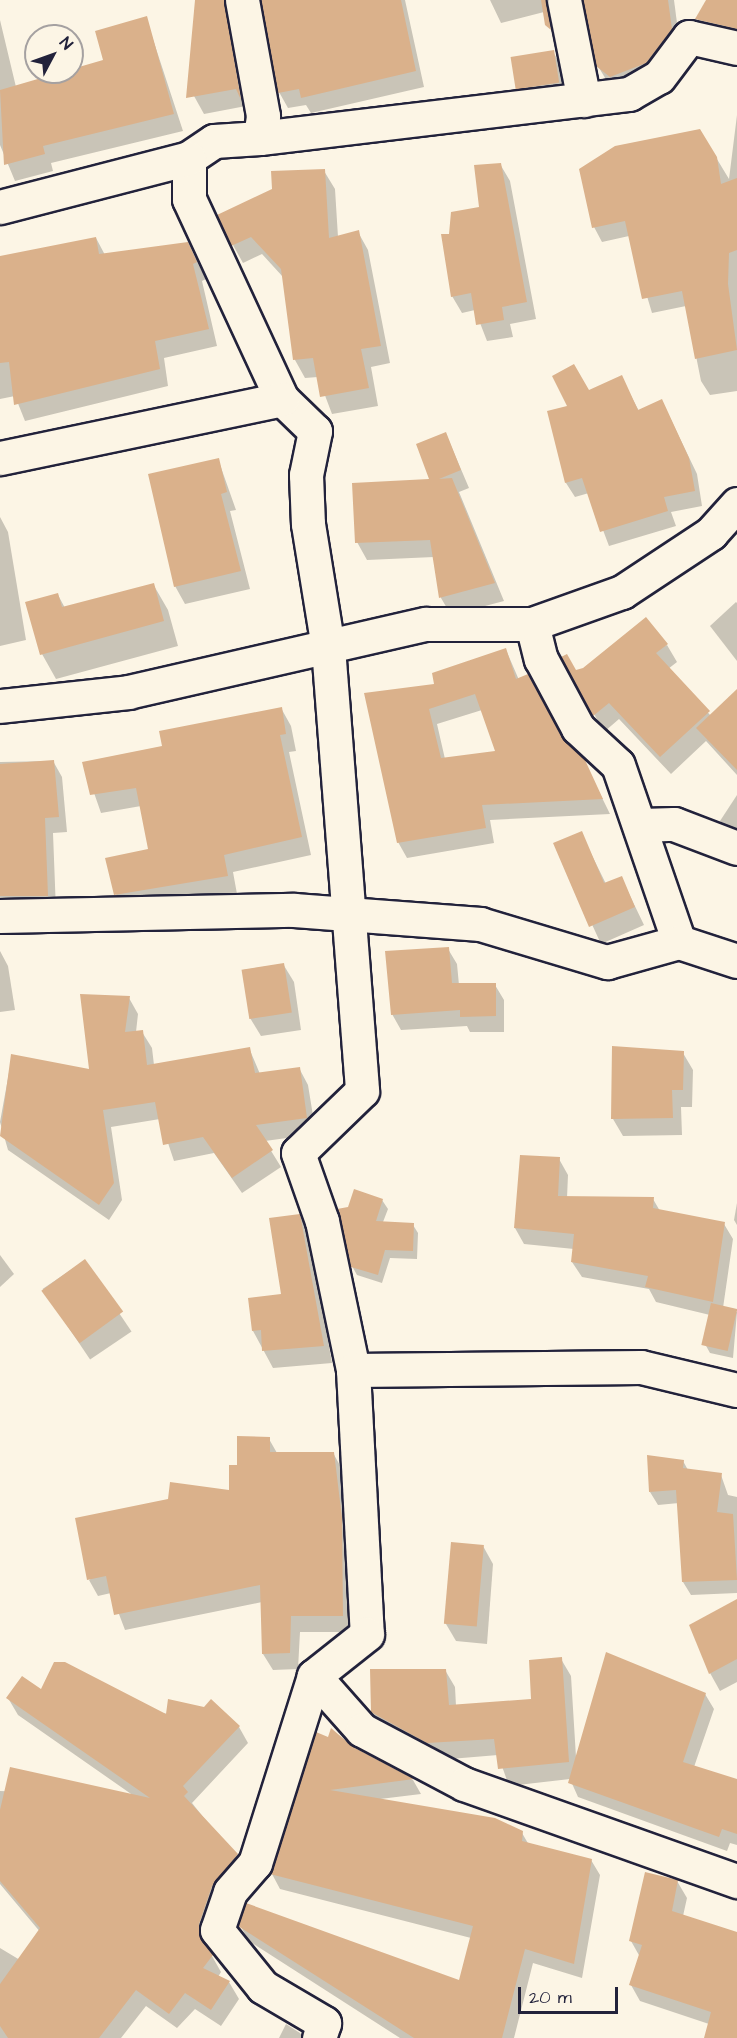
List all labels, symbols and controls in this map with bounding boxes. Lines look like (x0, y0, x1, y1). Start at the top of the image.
north arrow (24, 24, 84, 84)
text: N (54, 33, 78, 55)
scale bar (521, 1975, 622, 2013)
text: 20 m (529, 1985, 572, 2010)

